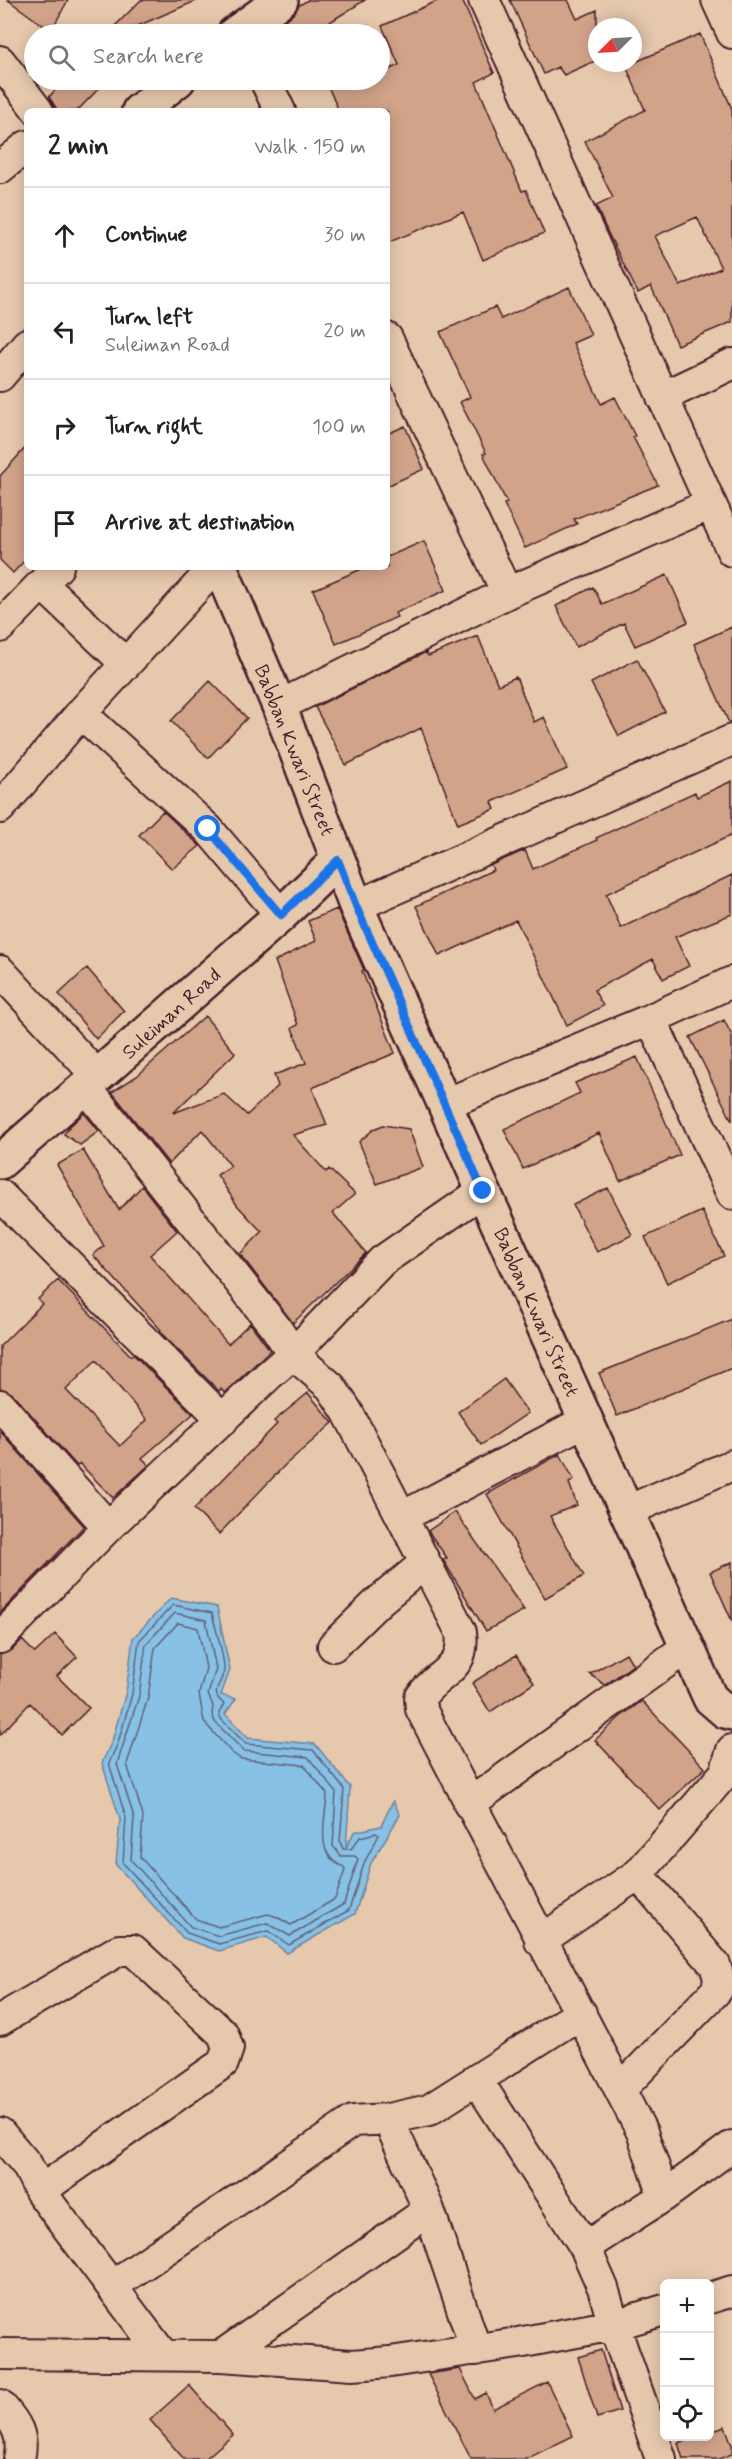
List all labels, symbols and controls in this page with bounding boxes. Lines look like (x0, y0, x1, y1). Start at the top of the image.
north arrow (588, 18, 642, 72)
search box (24, 24, 390, 90)
icon: search (45, 41, 78, 74)
text: Search here (93, 43, 204, 71)
text: 2 min (48, 130, 109, 164)
text: Walk · 150 m (254, 134, 366, 161)
icon: ahead (48, 219, 81, 252)
text: Continue (105, 221, 187, 249)
text: 30 m (324, 222, 366, 249)
text: Turn left (105, 304, 193, 332)
icon: left (48, 315, 81, 348)
text: 20 m (323, 318, 366, 345)
text: Suleiman Road (105, 332, 230, 359)
icon: right (48, 411, 81, 444)
text: Turn right (105, 413, 203, 441)
text: 100 m (312, 414, 366, 441)
icon: arrive (48, 507, 81, 540)
text: Arrive at destination (105, 509, 295, 537)
street label: Babban Kwari Street (247, 661, 340, 840)
route start (194, 815, 220, 841)
street label: Suleiman Road (117, 962, 227, 1066)
route end (469, 1177, 495, 1203)
street label: Babban Kwari Street (486, 1224, 585, 1401)
map controls (660, 2279, 714, 2441)
button: + (660, 2279, 714, 2333)
button: − (660, 2333, 714, 2387)
button: locate (660, 2387, 714, 2441)

